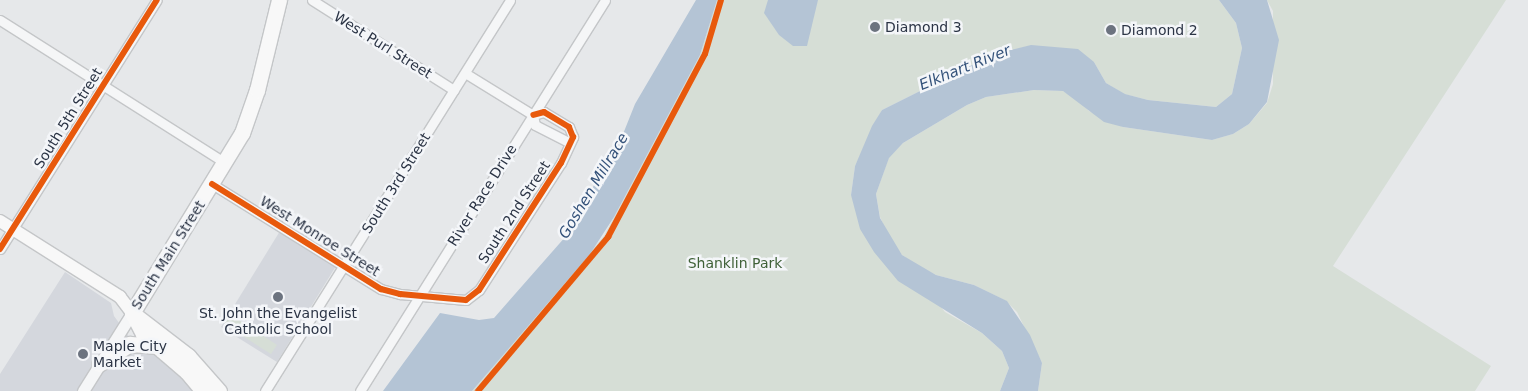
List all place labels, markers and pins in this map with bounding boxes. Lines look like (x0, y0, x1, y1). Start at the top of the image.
place label: Diamond 3 (885, 19, 962, 35)
marker: Diamond 3 (869, 21, 881, 33)
place label: Diamond 2 (1121, 22, 1198, 38)
marker: Diamond 2 (1105, 24, 1117, 36)
marker: St. John the Evangelist Catholic School (272, 291, 284, 303)
place label: St. John the Evangelist Catholic School (199, 305, 357, 338)
place label: Maple City Market (93, 338, 167, 371)
marker: Maple City Market (77, 348, 89, 360)

